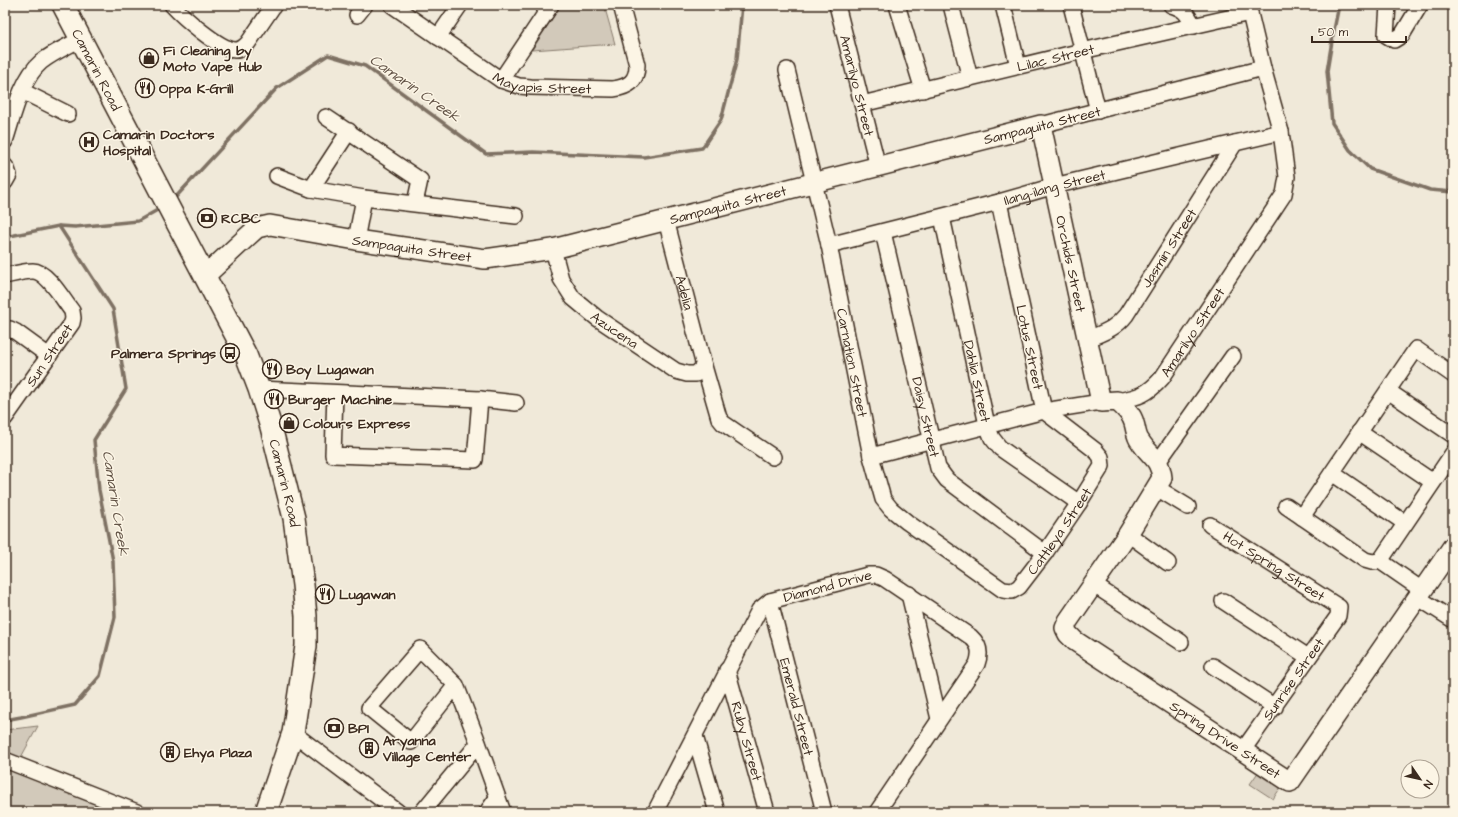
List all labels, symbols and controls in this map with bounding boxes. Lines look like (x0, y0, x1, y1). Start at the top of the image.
scale bar (1312, 18, 1406, 44)
text: 50 m (1318, 24, 1349, 41)
street label: Camarin Road (66, 26, 126, 115)
street label: Amarilyo Street (834, 33, 879, 139)
street label: Lilac Street (1015, 39, 1097, 77)
place label: Fi Cleaning by Moto Vape Hub (163, 41, 262, 77)
shop icon: Fi Cleaning by Moto Vape Hub (138, 47, 160, 69)
water label: Camarin Creek (365, 49, 465, 128)
street label: Mayapis Street (488, 68, 592, 99)
restaurant icon: Oppa K-Grill (134, 77, 156, 99)
place label: Oppa K-Grill (159, 79, 234, 99)
street label: Sampaguita Street (982, 102, 1103, 150)
place label: Camarin Doctors Hospital (103, 125, 215, 161)
hospital icon: Camarin Doctors Hospital (78, 131, 100, 153)
street label: Ilang-ilang Street (1002, 165, 1108, 211)
street label: Sampaguita Street (668, 181, 789, 230)
street label: Jasmin Street (1137, 205, 1202, 292)
bank icon: RCBC (196, 207, 218, 229)
place label: RCBC (221, 209, 261, 229)
street label: Orchids Street (1050, 214, 1090, 314)
street label: Sampaguita Street (351, 231, 473, 268)
street label: Adelia (670, 273, 698, 312)
street label: Amarilyo Street (1156, 284, 1230, 381)
street label: Lotus Street (1010, 303, 1048, 392)
street label: Carnation Street (831, 307, 872, 419)
street label: Azucena (586, 308, 642, 354)
street label: Sun Street (21, 320, 78, 391)
street label: Dahlia Street (958, 339, 995, 425)
bus stop icon: Palmera Springs (219, 342, 241, 364)
place label: Palmera Springs (111, 344, 216, 365)
restaurant icon: Boy Lugawan (261, 358, 283, 380)
place label: Boy Lugawan (286, 360, 374, 381)
street label: Daisy Street (906, 375, 944, 460)
restaurant icon: Burger Machine (263, 388, 285, 410)
place label: Burger Machine (288, 390, 393, 411)
shop icon: Colours Express (278, 412, 300, 434)
place label: Colours Express (303, 414, 410, 434)
street label: Camarin Road (264, 437, 304, 528)
water label: Camarin Creek (97, 449, 134, 558)
street label: Cattleya Street (1023, 484, 1097, 579)
street label: Hot Spring Street (1219, 527, 1329, 607)
street label: Diamond Drive (781, 565, 875, 608)
restaurant icon: Lugawan (314, 583, 336, 605)
place label: Lugawan (339, 585, 396, 606)
street label: Sunrise Street (1258, 634, 1330, 725)
street label: Emerald Street (774, 656, 818, 758)
street label: Spring Drive Street (1165, 697, 1285, 784)
street label: Ruby Street (725, 700, 767, 784)
bank icon: BPI (323, 717, 345, 739)
place label: BPI (348, 719, 369, 739)
place label: Aryanna Village Center (382, 731, 472, 768)
building icon: Aryanna Village Center (358, 737, 380, 759)
building icon: Ehya Plaza (159, 741, 181, 763)
place label: Ehya Plaza (184, 743, 253, 763)
north arrow (1400, 759, 1440, 799)
text: N (1420, 777, 1436, 791)

